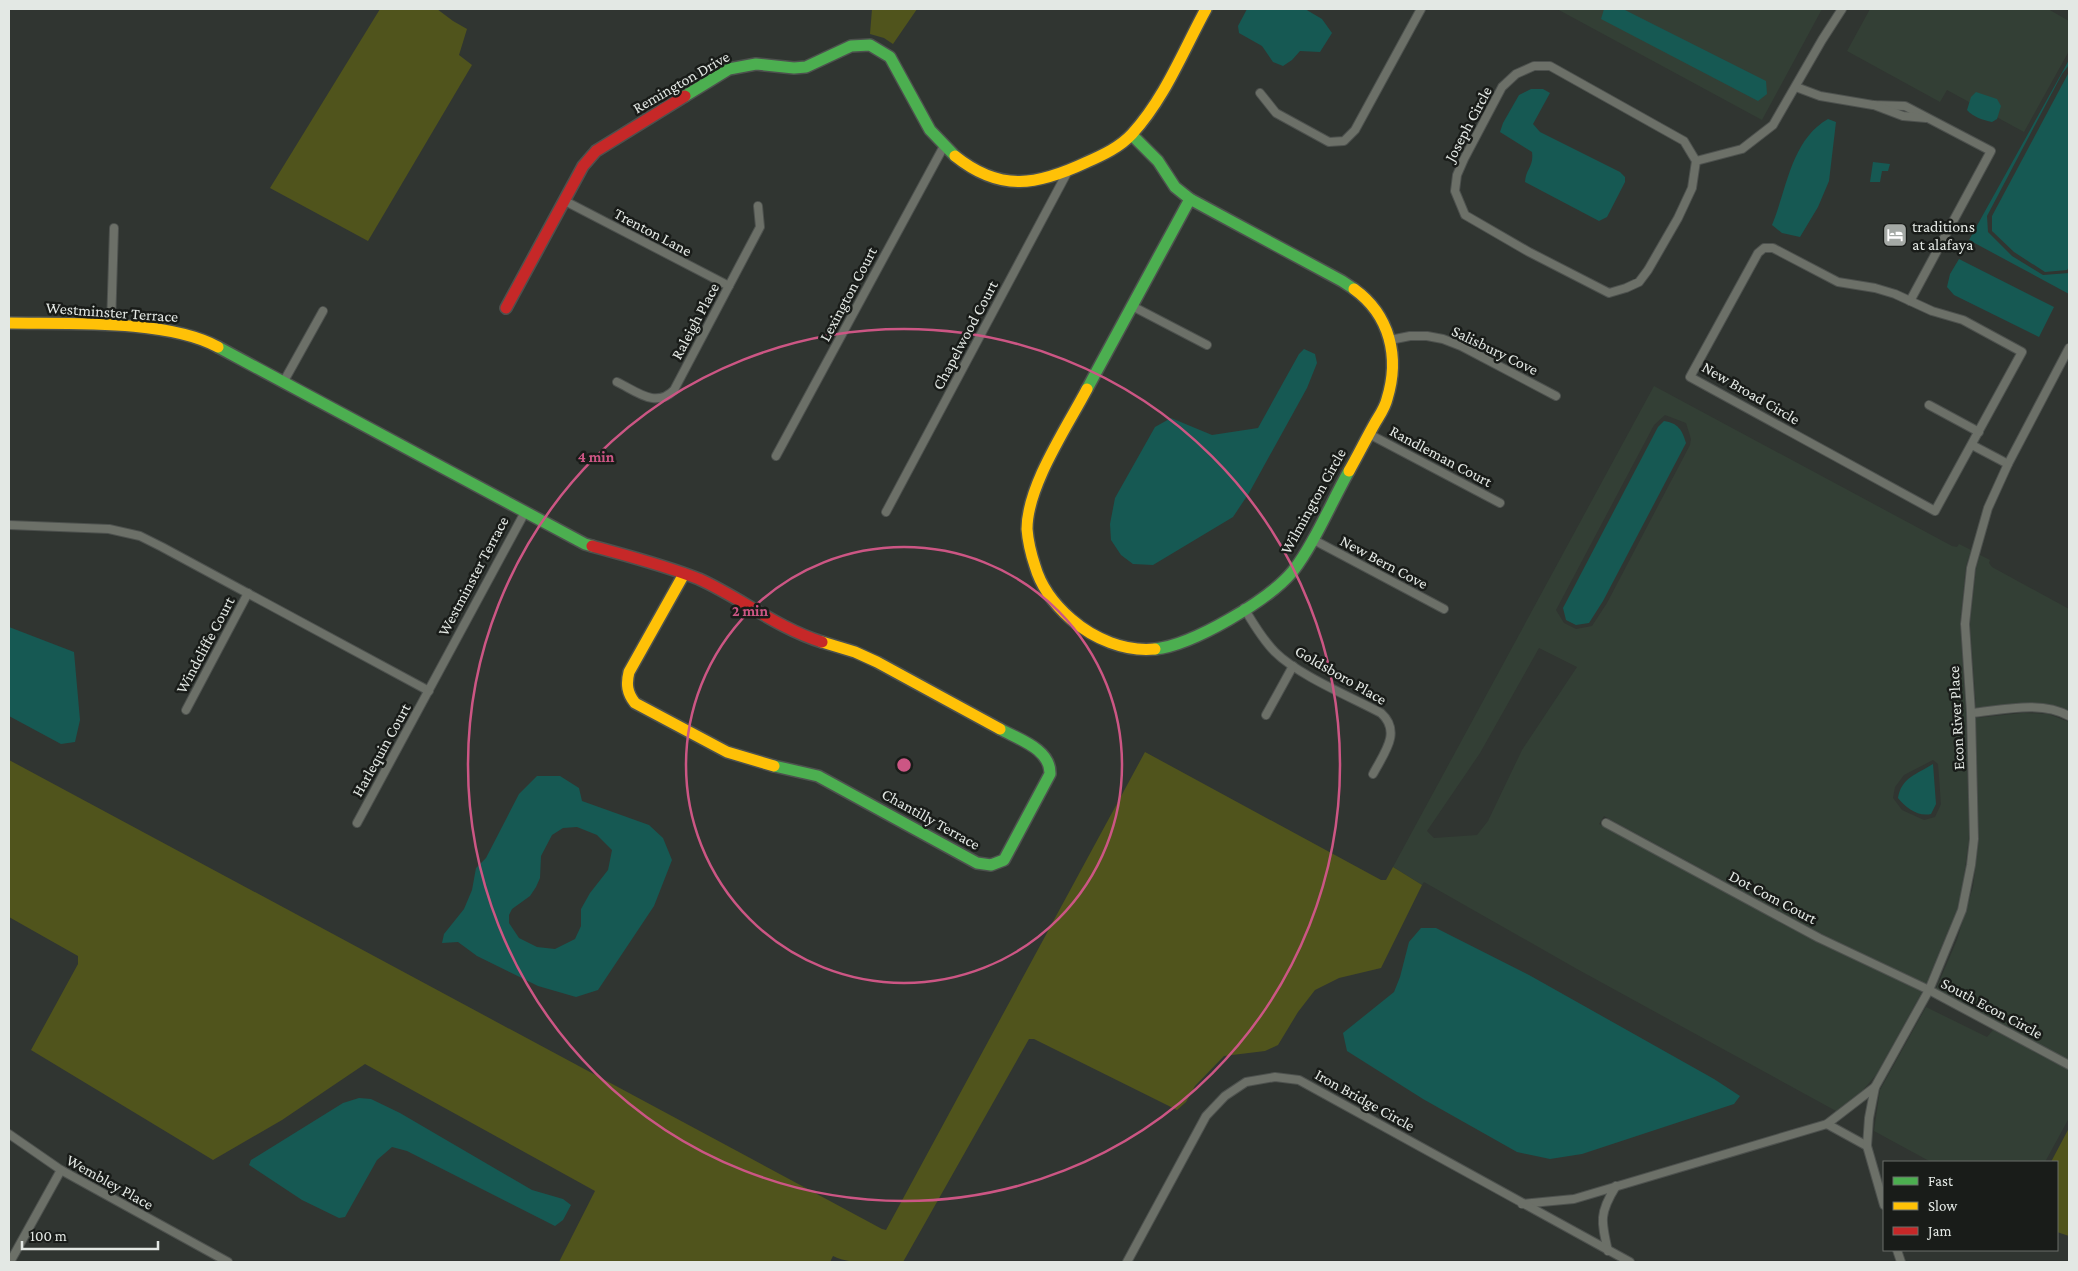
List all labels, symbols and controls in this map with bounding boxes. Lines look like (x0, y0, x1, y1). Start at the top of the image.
street label: Remington Drive (630, 47, 733, 117)
street label: Joseph Circle (1440, 83, 1496, 167)
street label: Trenton Lane (611, 204, 695, 260)
place label: traditions at alafaya (1912, 218, 1975, 254)
hotel icon: traditions at alafaya (1882, 222, 1908, 248)
street label: Lexington Court (816, 243, 881, 345)
street label: Chapelwood Court (929, 277, 1002, 393)
street label: Raleigh Place (668, 280, 723, 363)
street label: Westminster Terrace (45, 299, 179, 325)
street label: Salisbury Cove (1449, 322, 1541, 379)
street label: New Broad Circle (1699, 358, 1803, 428)
street label: Randleman Court (1387, 422, 1496, 490)
street label: Wilmington Circle (1277, 445, 1350, 557)
text: 4 min (578, 449, 615, 465)
street label: Westminster Terrace (434, 513, 512, 639)
street label: New Bern Cove (1337, 532, 1431, 592)
street label: Windcliffe Court (172, 593, 238, 696)
text: 2 min (732, 603, 768, 619)
street label: Goldsboro Place (1292, 642, 1390, 708)
street label: Econ River Place (1945, 666, 1967, 770)
street label: Harlequin Court (348, 700, 415, 800)
centre of rings (895, 756, 913, 774)
street label: Chantilly Terrace (879, 785, 983, 854)
street label: Dot Com Court (1726, 867, 1820, 928)
street label: South Econ Circle (1938, 974, 2046, 1042)
street label: Iron Bridge Circle (1312, 1066, 1418, 1135)
street label: Wembley Place (63, 1151, 157, 1214)
legend (1883, 1161, 2058, 1251)
text: Fast (1928, 1173, 1954, 1189)
text: Slow (1928, 1198, 1958, 1214)
scale bar (22, 1218, 159, 1250)
text: Jam (1926, 1223, 1951, 1240)
text: 100 m (30, 1228, 67, 1244)

